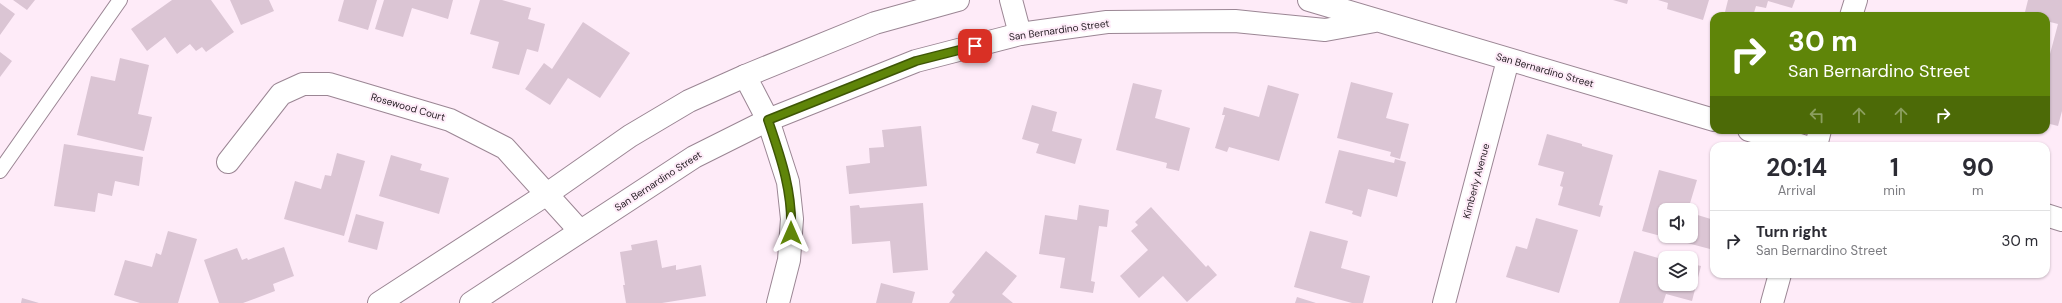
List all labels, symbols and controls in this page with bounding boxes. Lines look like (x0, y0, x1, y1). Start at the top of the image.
street label: San Bernardino Street (1008, 17, 1110, 43)
text: 30 m (1788, 23, 1858, 60)
icon: right (1722, 28, 1774, 80)
pin (958, 29, 992, 63)
icon: arrive (964, 35, 986, 57)
street label: San Bernardino Street (1495, 50, 1595, 90)
text: San Bernardino Street (1788, 59, 1970, 83)
street label: Rosewood Court (369, 90, 447, 124)
icon: left (1806, 104, 1828, 126)
icon: ahead (1848, 104, 1870, 126)
icon: ahead (1890, 104, 1912, 126)
icon: right (1932, 104, 1954, 126)
street label: Kimberly Avenue (1460, 142, 1492, 220)
street label: San Bernardino Street (612, 148, 704, 214)
text: 20:14 (1766, 152, 1827, 183)
text: 1 (1890, 152, 1899, 183)
text: 90 (1962, 152, 1994, 183)
text: Arrival (1778, 182, 1816, 199)
text: min (1883, 182, 1906, 199)
text: m (1972, 182, 1984, 199)
map controls (1658, 203, 1698, 291)
button: sound (1658, 203, 1698, 243)
position arrow (770, 212, 812, 254)
text: Turn right (1756, 222, 1827, 242)
icon: right (1722, 230, 1744, 252)
text: 30 m (2002, 231, 2038, 251)
text: San Bernardino Street (1756, 242, 1887, 259)
button: layers (1658, 251, 1698, 291)

